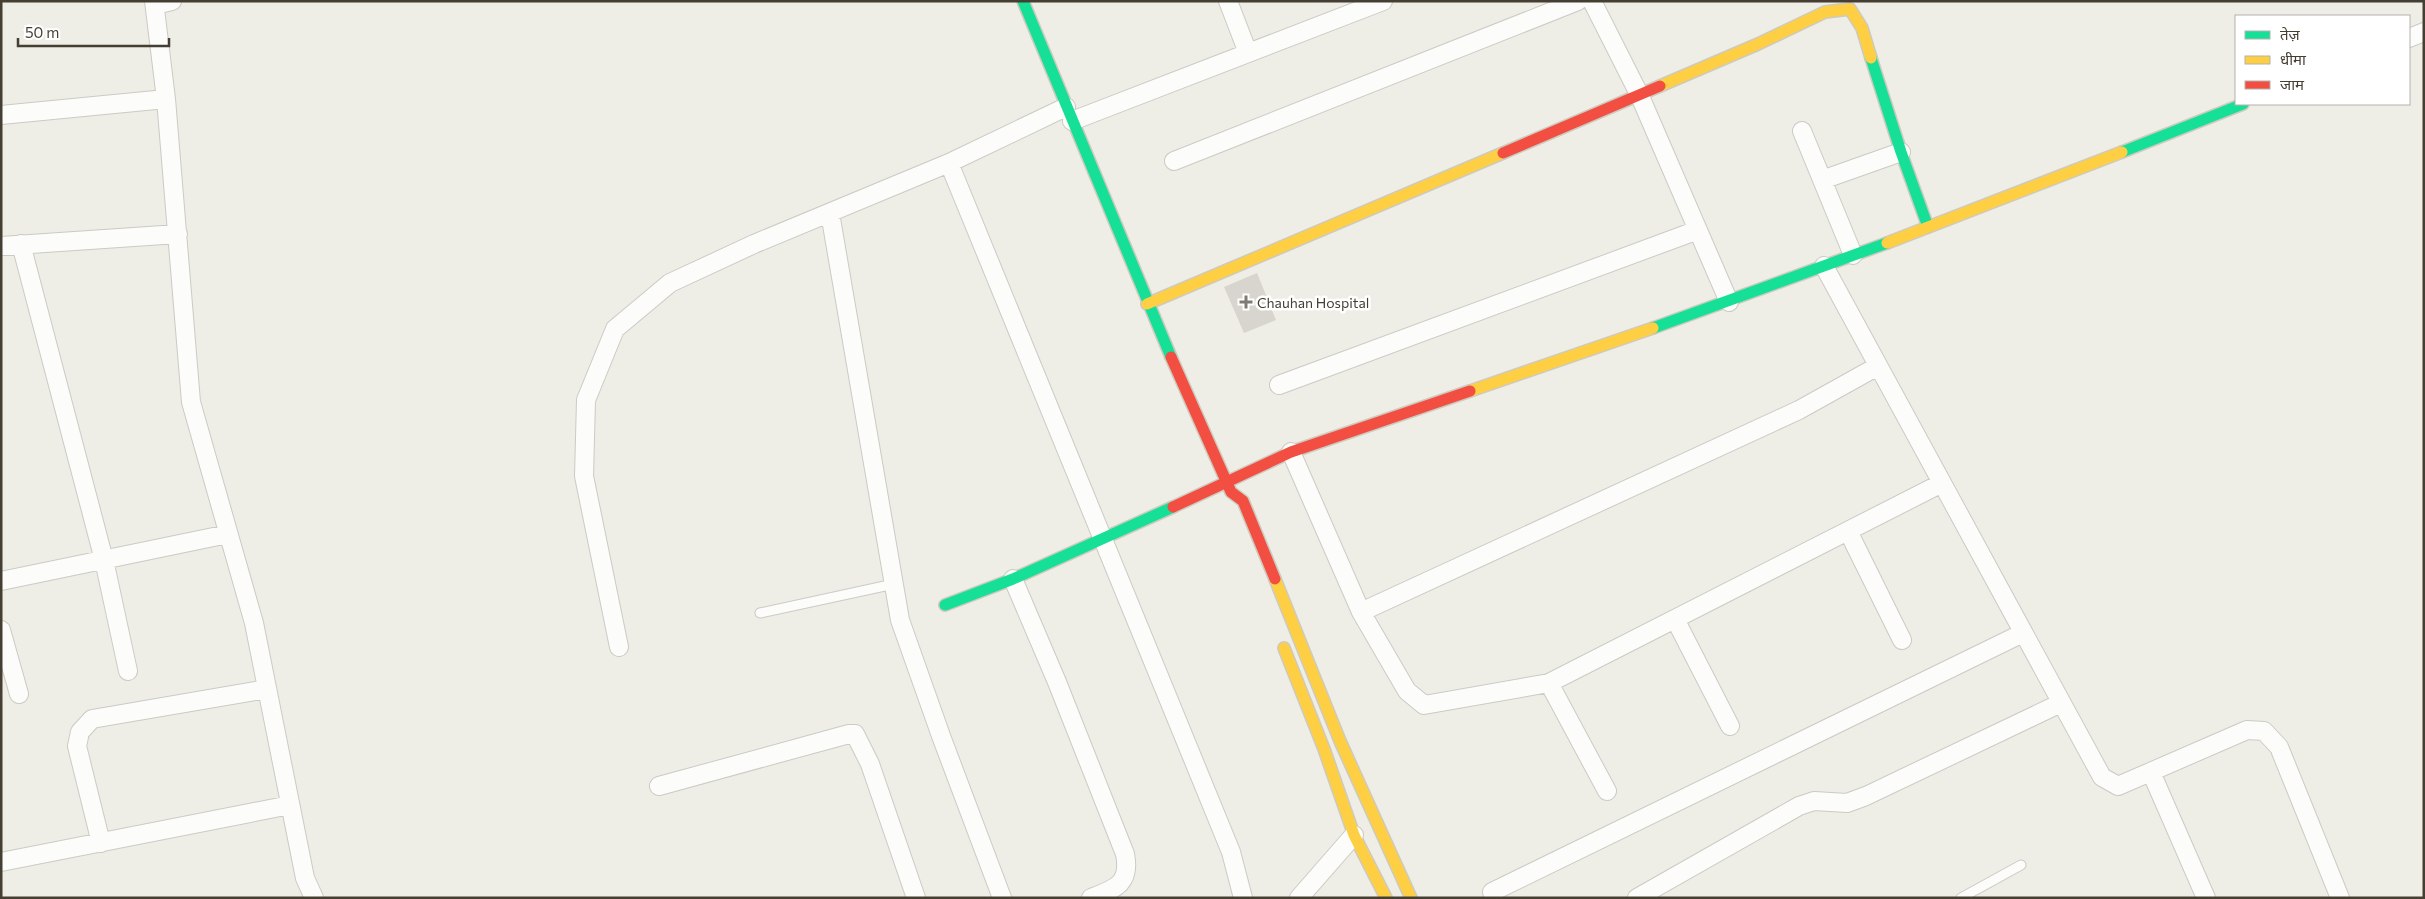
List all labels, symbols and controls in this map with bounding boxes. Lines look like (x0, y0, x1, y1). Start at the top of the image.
scale bar (18, 15, 169, 47)
legend (2235, 15, 2410, 105)
text: 50 m (25, 23, 59, 41)
text: तेज़ (2280, 25, 2301, 43)
text: धीमा (2280, 50, 2307, 68)
text: जाम (2280, 75, 2305, 93)
place label: Chauhan Hospital (1257, 294, 1369, 311)
marker: Chauhan Hospital (1239, 295, 1253, 309)

